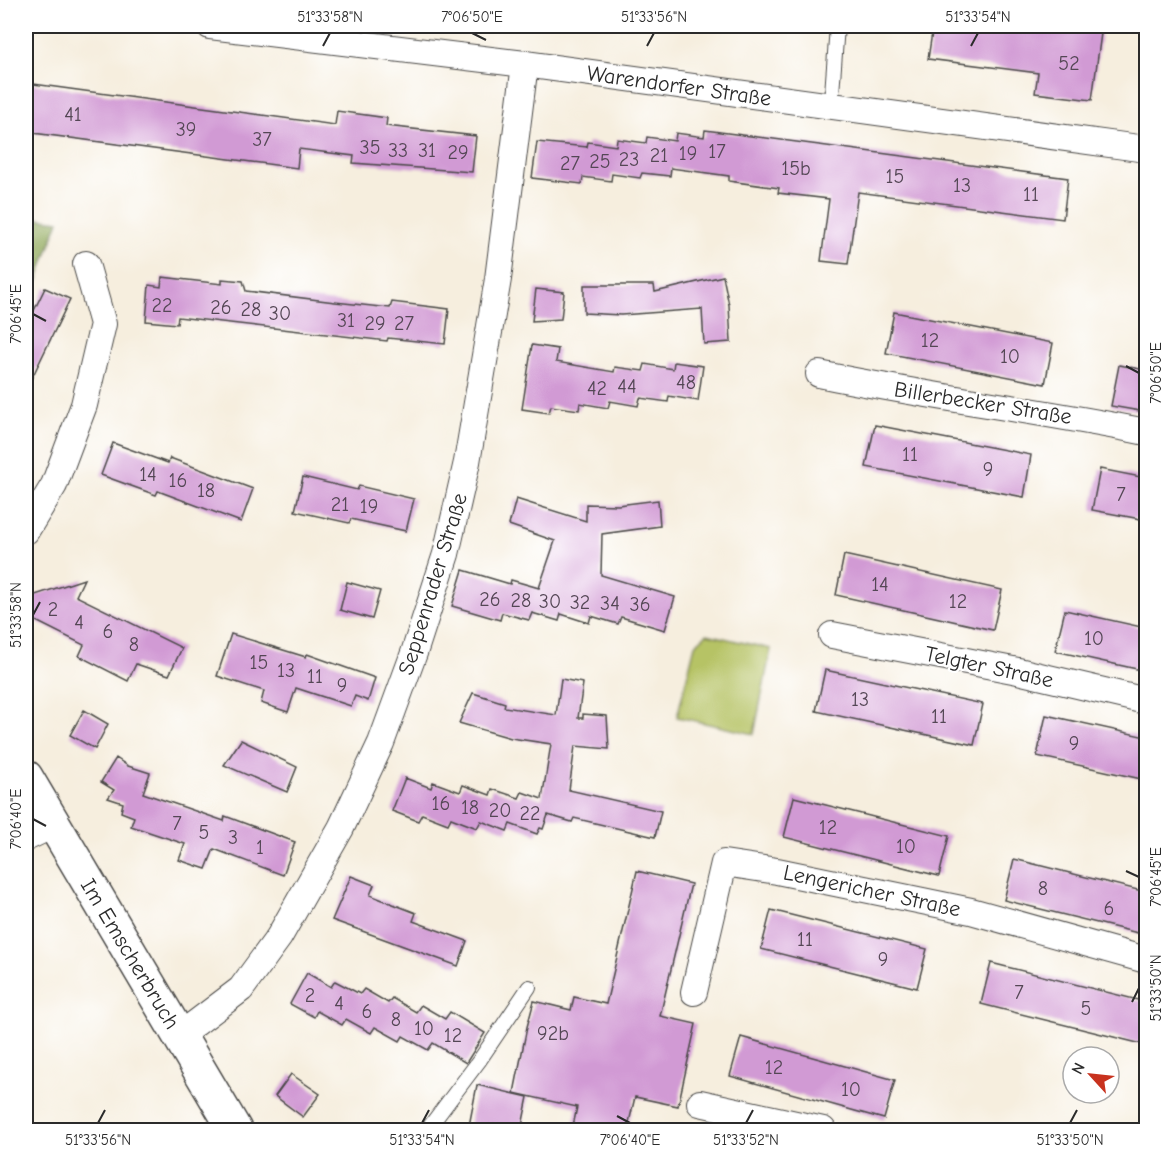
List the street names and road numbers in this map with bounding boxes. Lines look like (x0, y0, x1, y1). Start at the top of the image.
street label: Warendorfer Straße (585, 60, 773, 112)
street label: Billerbecker Straße (892, 376, 1074, 430)
street label: Seppenrader Straße (393, 490, 473, 678)
street label: Telgter Straße (922, 641, 1056, 693)
street label: Lengericher Straße (781, 860, 963, 922)
street label: Im Emscherbruch (75, 874, 185, 1034)

